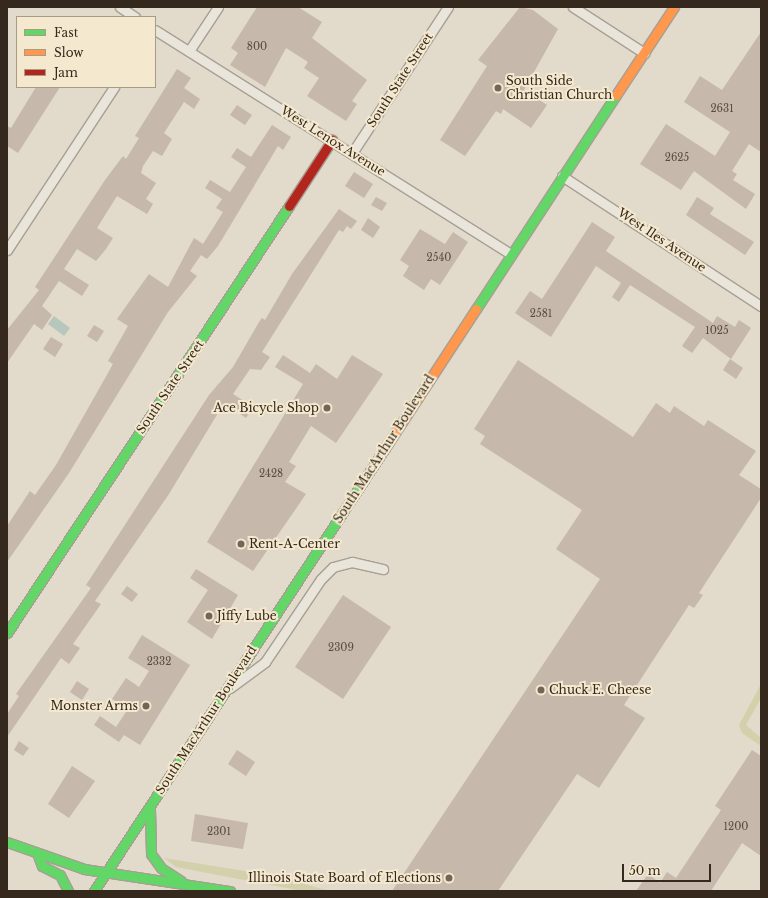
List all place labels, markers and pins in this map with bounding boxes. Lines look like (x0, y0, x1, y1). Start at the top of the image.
place label: South Side Christian Church (506, 74, 612, 102)
marker: South Side Christian Church (493, 83, 503, 93)
place label: Ace Bicycle Shop (213, 401, 319, 415)
marker: Ace Bicycle Shop (322, 403, 332, 413)
place label: Rent-A-Center (249, 537, 340, 551)
marker: Rent-A-Center (236, 539, 246, 549)
place label: Jiffy Lube (217, 609, 277, 623)
marker: Jiffy Lube (204, 611, 214, 621)
place label: Chuck E. Cheese (549, 683, 651, 697)
marker: Chuck E. Cheese (536, 685, 546, 695)
place label: Monster Arms (50, 699, 138, 713)
marker: Monster Arms (141, 701, 151, 711)
place label: Illinois State Board of Elections (248, 871, 441, 885)
marker: Illinois State Board of Elections (444, 873, 454, 883)

